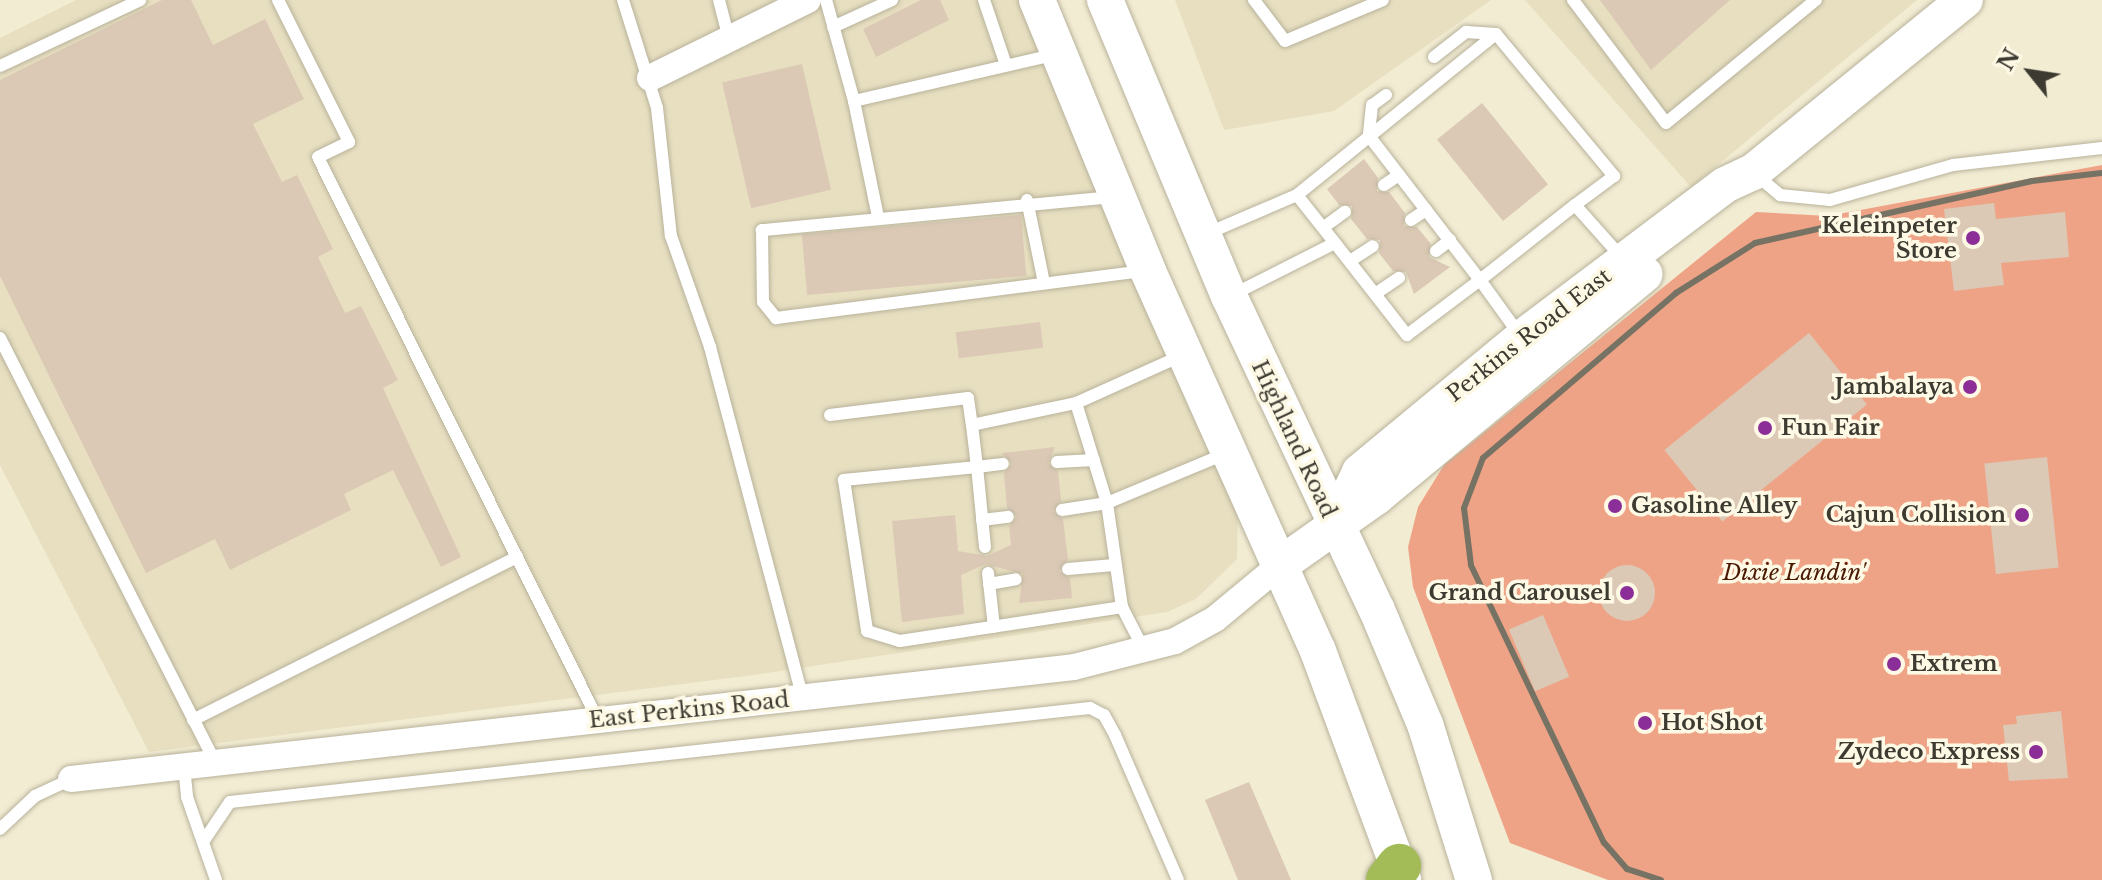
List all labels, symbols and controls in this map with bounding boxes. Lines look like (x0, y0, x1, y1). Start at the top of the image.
north arrow (1990, 32, 2070, 112)
text: N (1992, 44, 2026, 75)
place label: Keleinpeter Store (1821, 212, 1957, 264)
marker: Keleinpeter Store (1964, 229, 1982, 247)
street label: Perkins Road East (1442, 263, 1616, 407)
street label: Highland Road (1246, 356, 1342, 522)
place label: Jambalaya (1835, 374, 1954, 400)
marker: Jambalaya (1961, 378, 1979, 396)
place label: Fun Fair (1781, 415, 1880, 441)
marker: Fun Fair (1756, 419, 1774, 437)
place label: Gasoline Alley (1631, 493, 1798, 519)
marker: Gasoline Alley (1606, 497, 1624, 515)
place label: Cajun Collision (1826, 502, 2006, 528)
marker: Cajun Collision (2013, 506, 2031, 524)
park label: Dixie Landin' (1723, 560, 1865, 586)
place label: Grand Carousel (1428, 580, 1611, 606)
marker: Grand Carousel (1618, 584, 1636, 602)
place label: Extrem (1910, 651, 1997, 677)
marker: Extrem (1885, 655, 1903, 673)
street label: East Perkins Road (587, 686, 791, 734)
place label: Hot Shot (1661, 710, 1763, 736)
marker: Hot Shot (1636, 714, 1654, 732)
place label: Zydeco Express (1838, 739, 2020, 765)
marker: Zydeco Express (2027, 743, 2045, 761)

